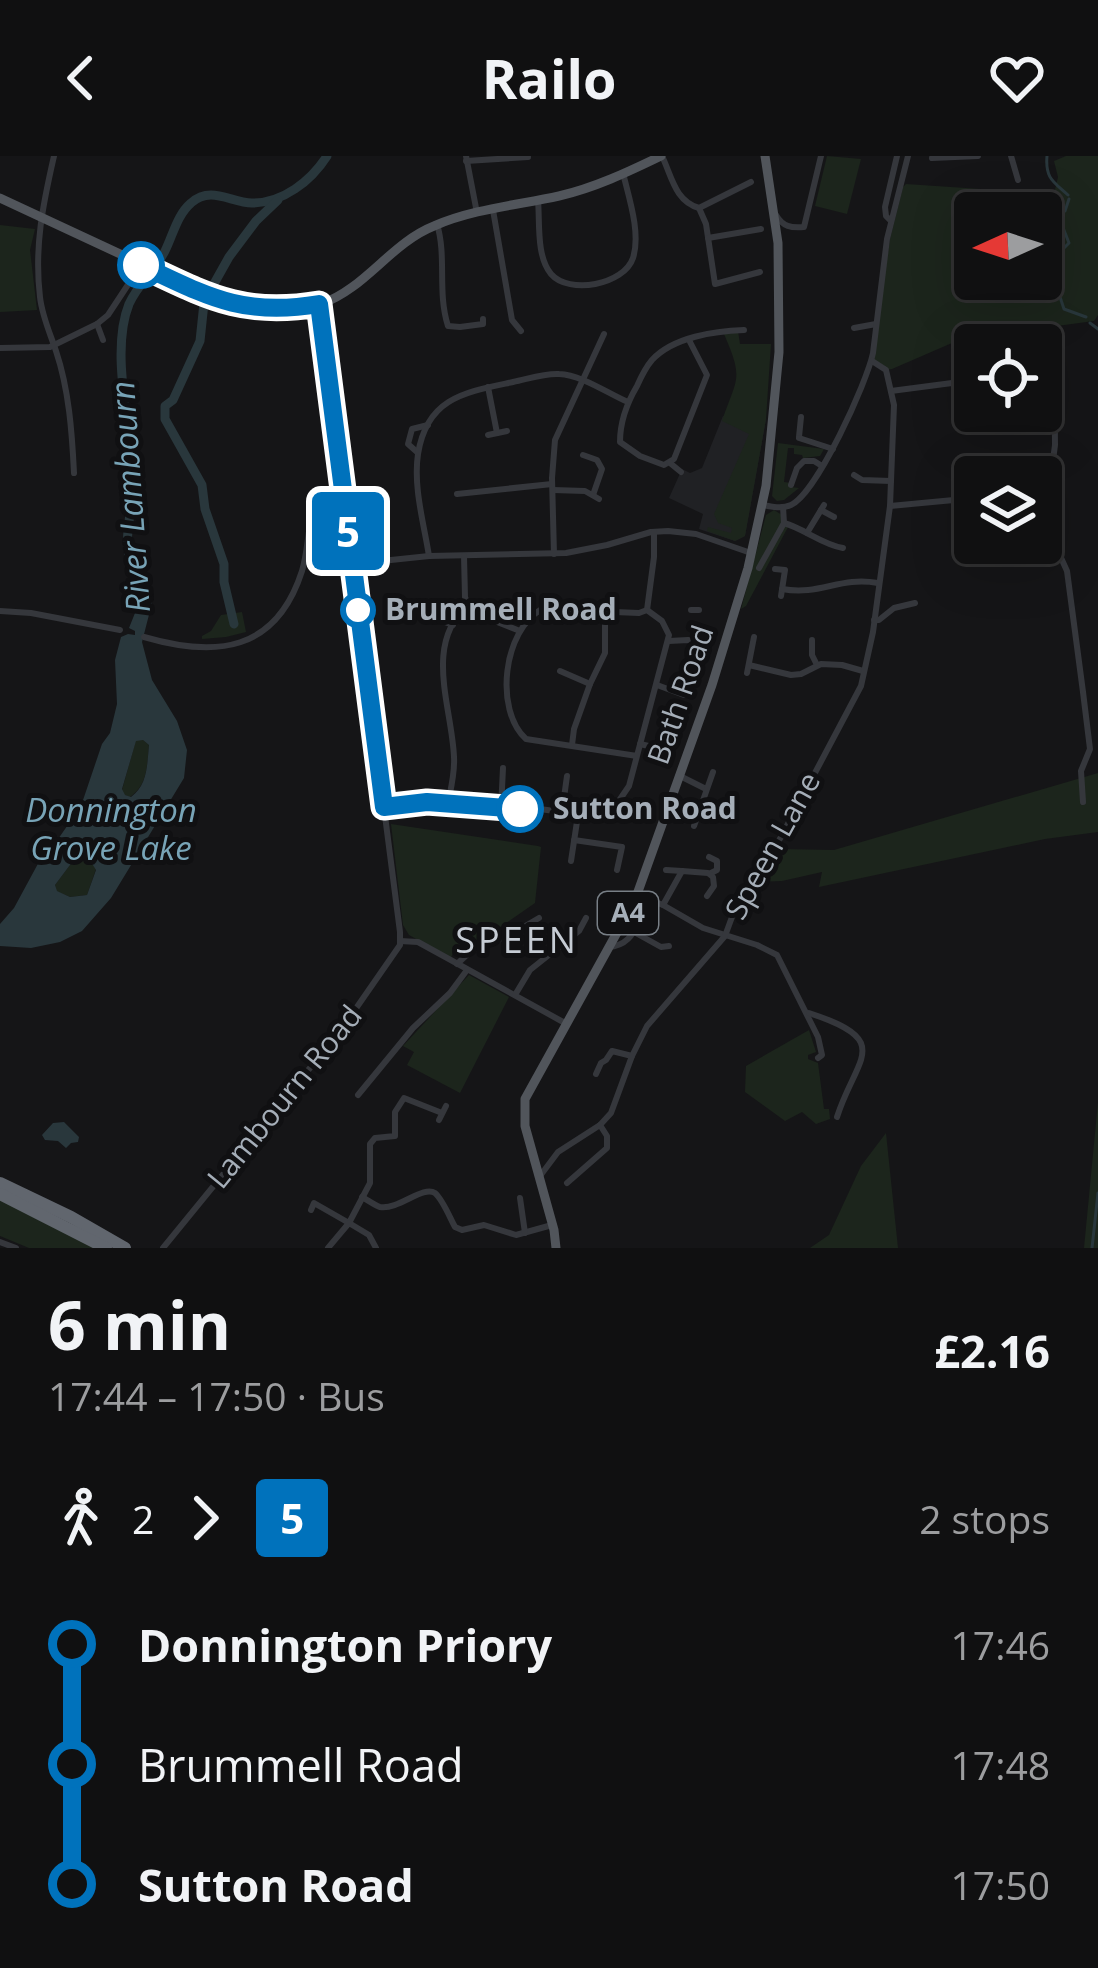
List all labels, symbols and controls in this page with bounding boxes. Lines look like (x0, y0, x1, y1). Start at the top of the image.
text: Railo (482, 41, 616, 115)
icon: back (48, 45, 114, 111)
icon: heart (984, 45, 1050, 111)
north arrow (954, 192, 1062, 300)
map controls (954, 192, 1062, 564)
unlabelled marker (119, 243, 163, 287)
button: locate (954, 324, 1062, 432)
water label: River Lambourn (99, 380, 160, 615)
button: layers (954, 456, 1062, 564)
line badge: 5 (309, 492, 387, 570)
text: 5 (336, 502, 360, 559)
place label: Brummell Road (385, 588, 617, 629)
marker: Brummell Road (342, 594, 374, 626)
street label: Bath Road (637, 620, 722, 770)
street label: Speen Lane (714, 764, 829, 926)
water label: Donnington Grove Lake (25, 787, 197, 870)
marker: Sutton Road (498, 787, 542, 831)
place label: Sutton Road (553, 787, 737, 828)
road number: A4 (598, 892, 658, 934)
district label: SPEEN (455, 915, 579, 964)
street label: Lambourn Road (197, 996, 371, 1196)
text: 6 min (48, 1279, 231, 1369)
text: £2.16 (934, 1320, 1050, 1381)
text: 17:44 – 17:50 · Bus (48, 1369, 385, 1422)
icon: walk (48, 1485, 114, 1551)
icon: forward (172, 1485, 238, 1551)
text: 5 (280, 1489, 304, 1546)
text: 2 (132, 1492, 154, 1545)
text: 2 stops (919, 1492, 1050, 1545)
text: Donnington Priory (138, 1614, 552, 1675)
text: 17:46 (951, 1618, 1050, 1671)
text: Brummell Road (138, 1734, 463, 1795)
text: 17:48 (951, 1738, 1050, 1791)
text: Sutton Road (138, 1854, 414, 1915)
text: 17:50 (951, 1858, 1050, 1911)

